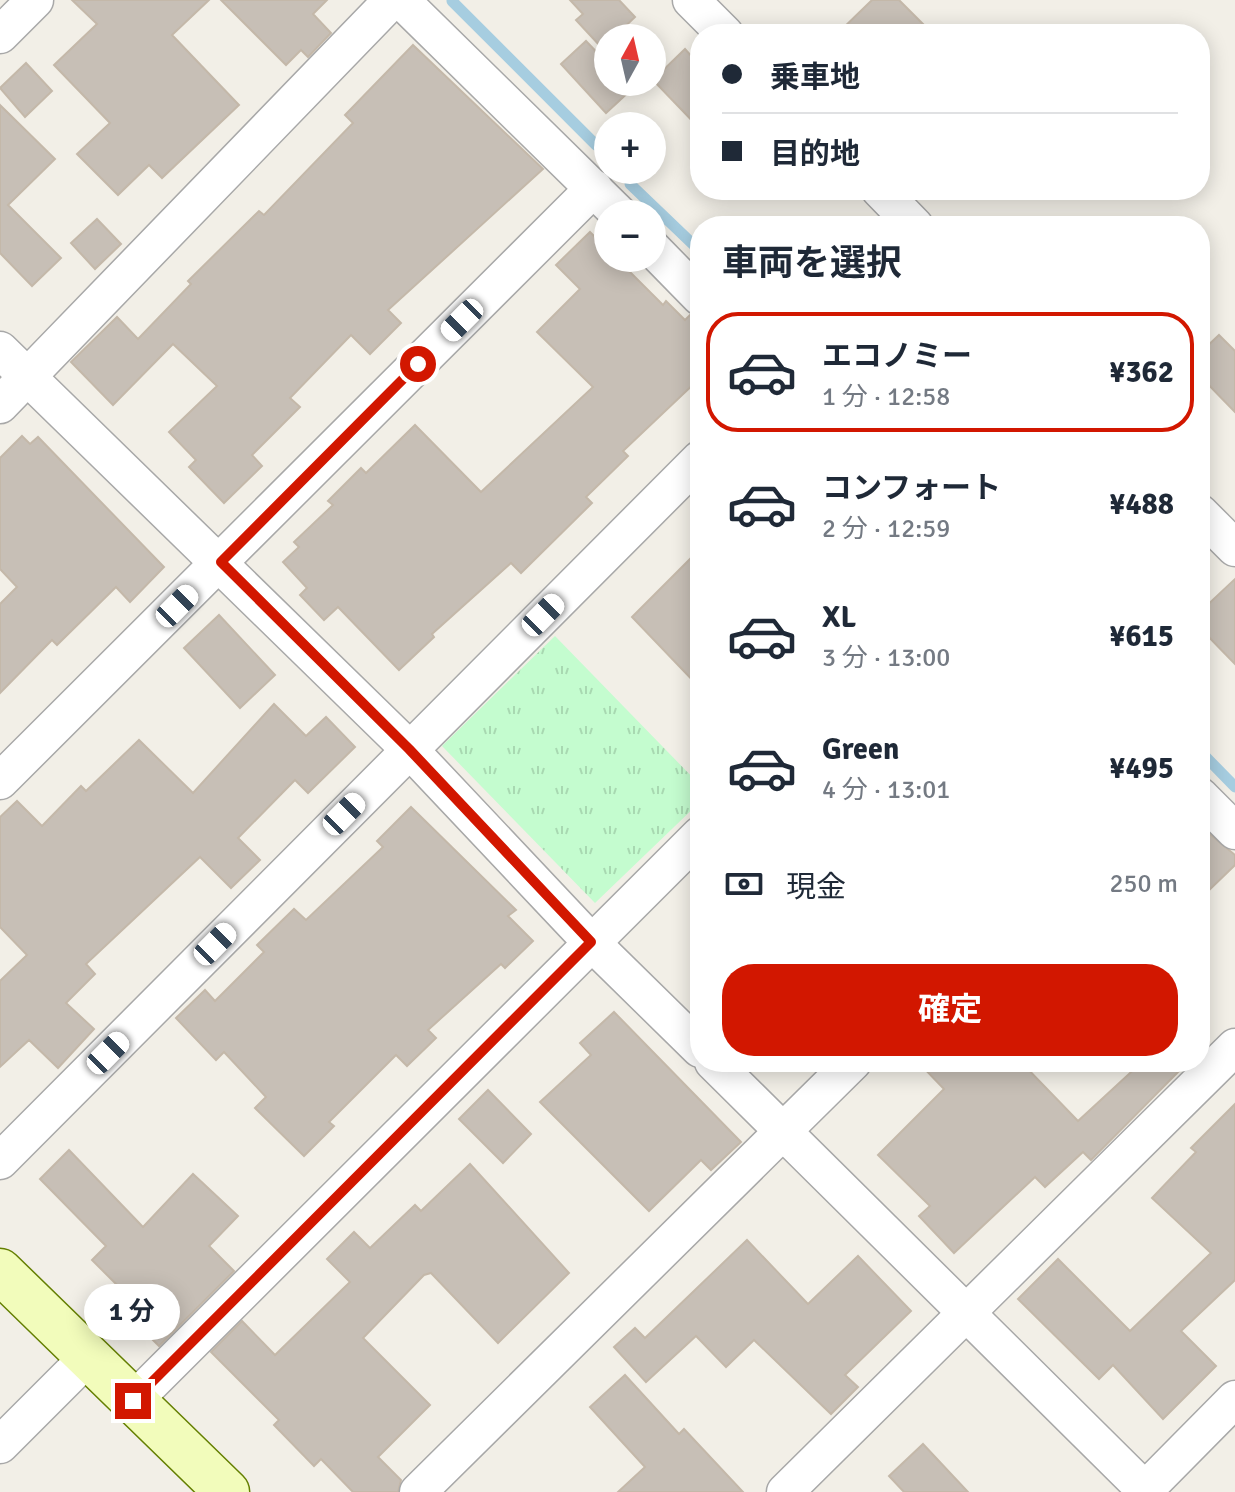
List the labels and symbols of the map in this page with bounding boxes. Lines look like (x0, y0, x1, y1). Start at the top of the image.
north arrow (594, 24, 666, 96)
car (437, 295, 487, 345)
route start (400, 346, 436, 382)
car (152, 581, 202, 631)
car (518, 590, 568, 640)
car (319, 789, 369, 839)
car (190, 919, 240, 969)
car (83, 1028, 133, 1078)
callout: 1 分 (85, 1285, 181, 1341)
route end (115, 1383, 151, 1419)

